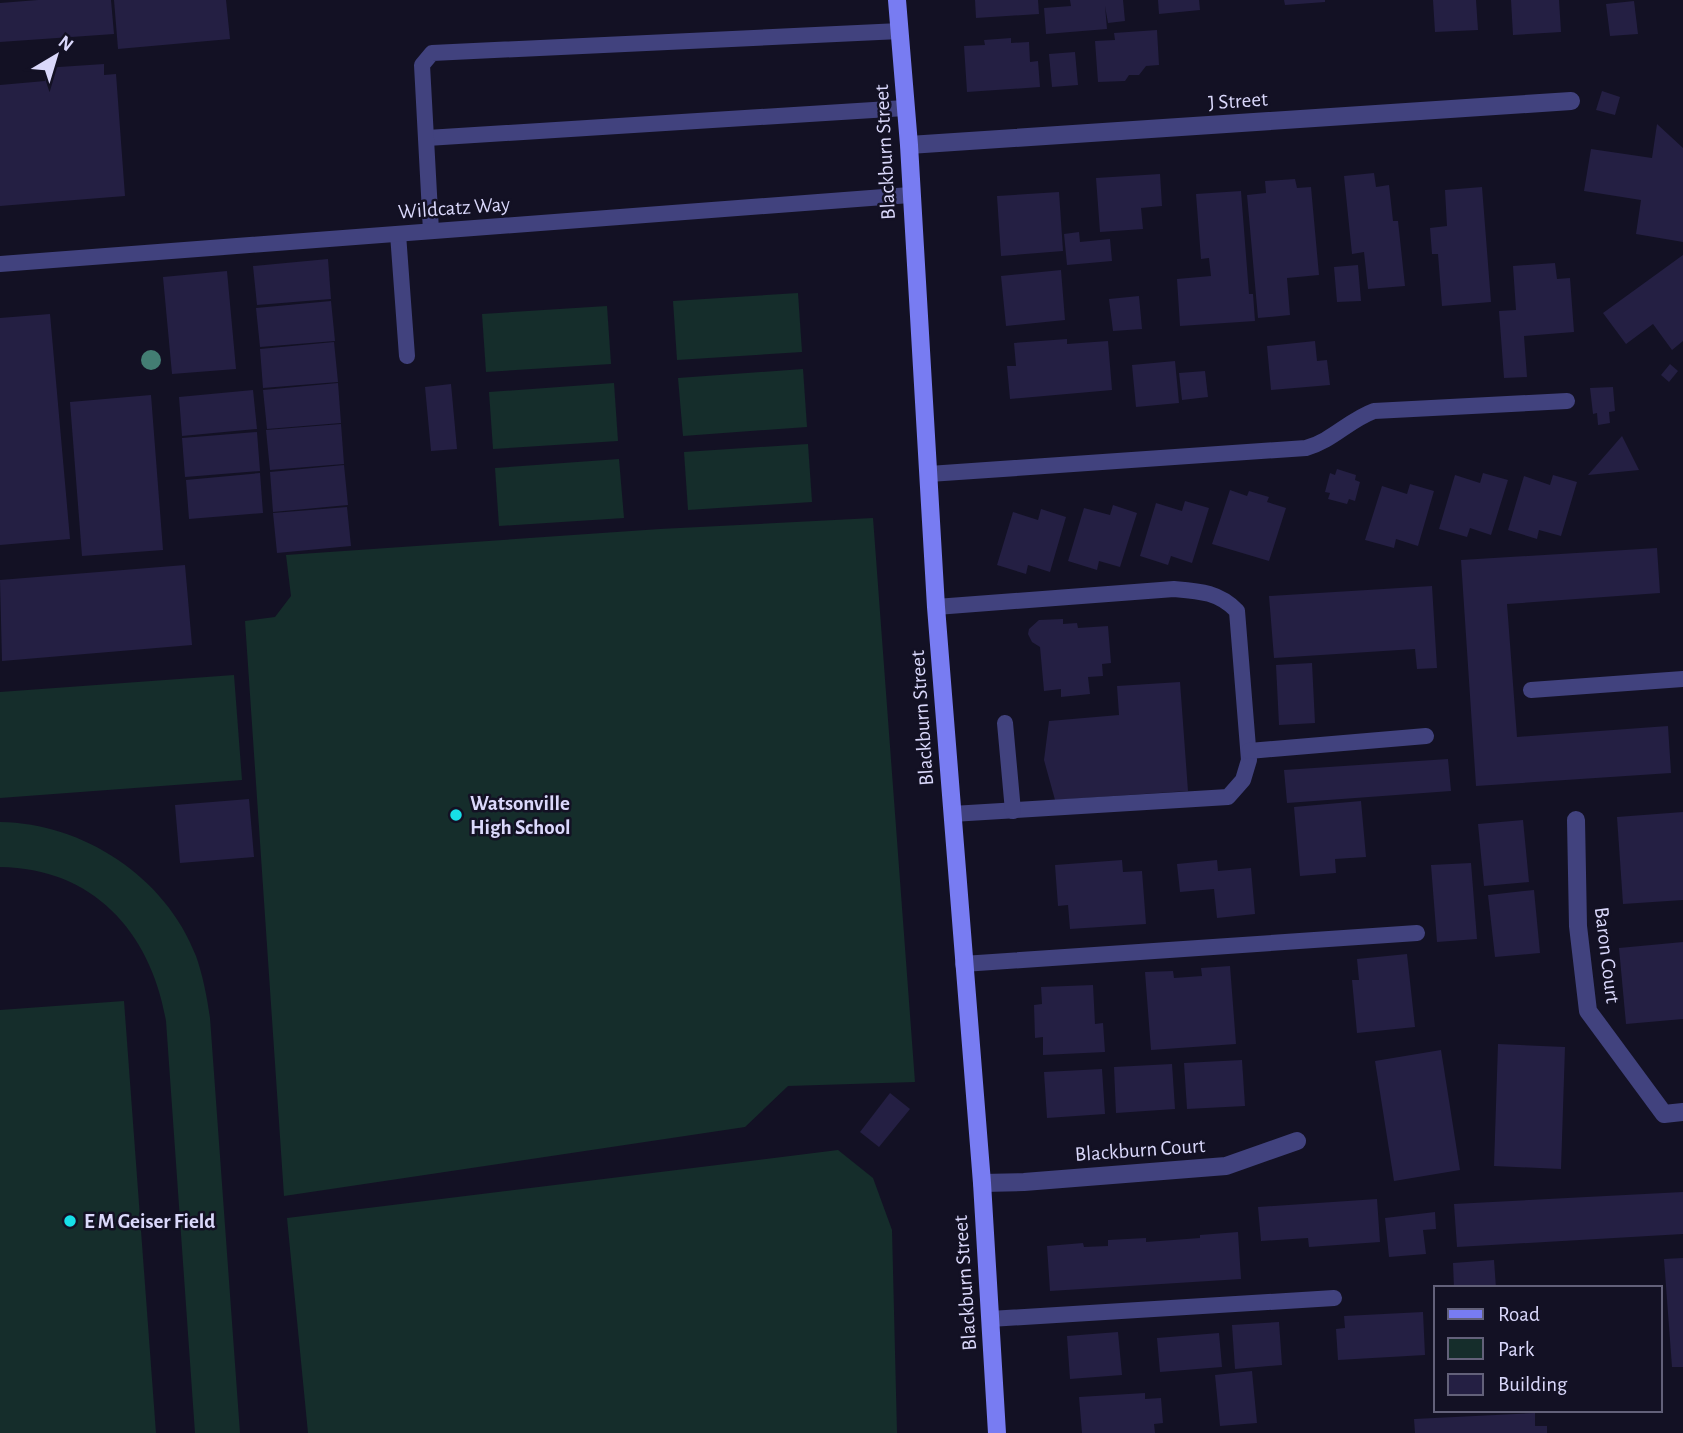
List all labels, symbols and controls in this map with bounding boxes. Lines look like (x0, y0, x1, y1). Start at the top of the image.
north arrow (21, 21, 91, 91)
text: N (54, 32, 77, 55)
street label: Blackburn Street (871, 83, 899, 220)
street label: J Street (1208, 88, 1269, 114)
street label: Wildcatz Way (397, 194, 511, 222)
street label: Blackburn Street (907, 649, 937, 786)
place label: Watsonville High School (470, 793, 571, 838)
marker: Watsonville High School (448, 807, 464, 823)
street label: Baron Court (1591, 906, 1623, 1005)
street label: Blackburn Court (1074, 1135, 1206, 1165)
place label: E M Geiser Field (84, 1211, 215, 1232)
marker: E M Geiser Field (62, 1213, 78, 1229)
street label: Blackburn Street (950, 1214, 980, 1351)
legend (1434, 1286, 1662, 1412)
text: Road (1498, 1304, 1540, 1325)
text: Park (1498, 1339, 1535, 1360)
text: Building (1498, 1374, 1568, 1395)

